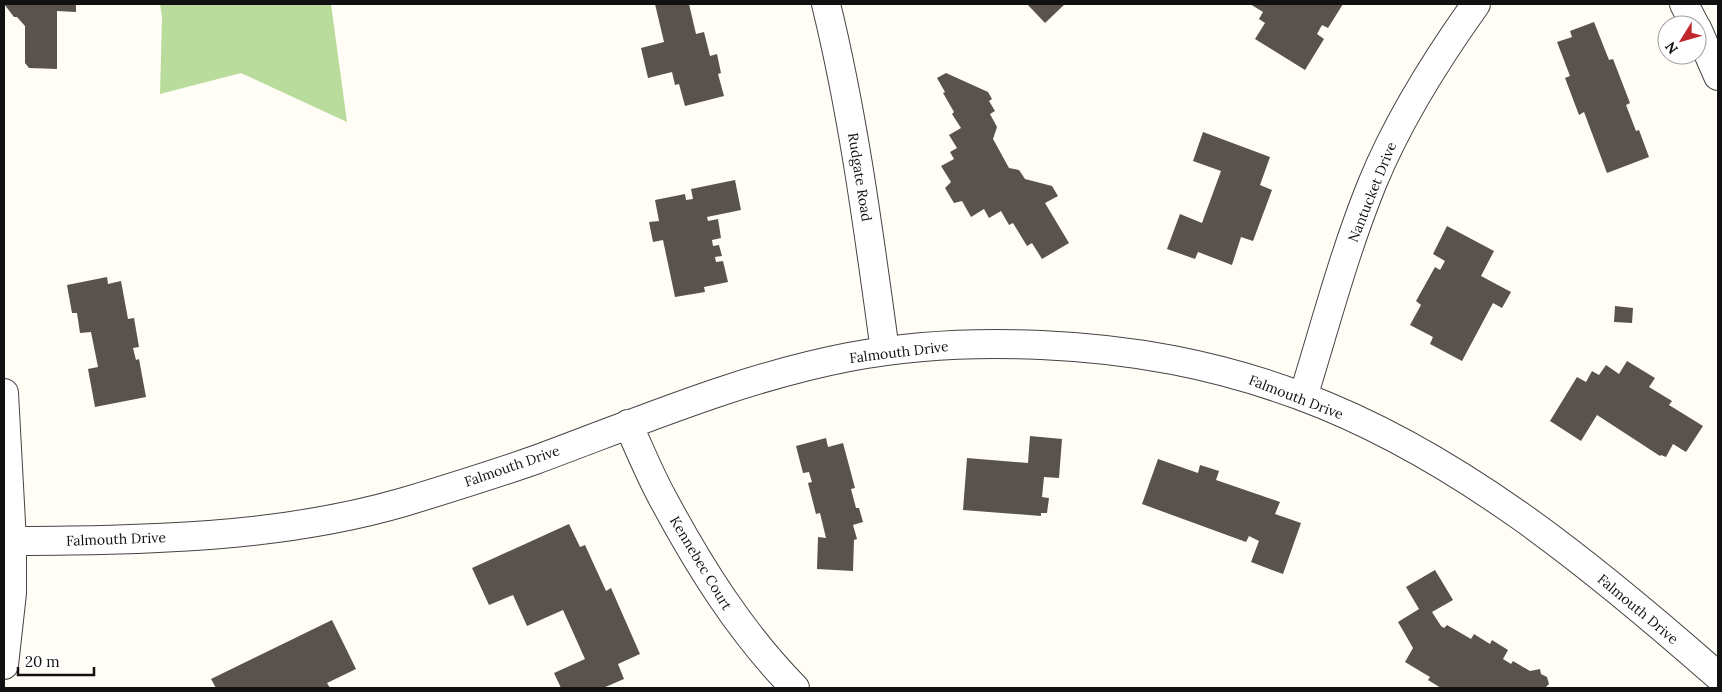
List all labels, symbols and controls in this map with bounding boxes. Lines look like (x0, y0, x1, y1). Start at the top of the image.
north arrow (1657, 15, 1707, 65)
text: N (1661, 38, 1682, 58)
street label: Rudgate Road (844, 131, 876, 223)
street label: Nantucket Drive (1344, 139, 1400, 245)
street label: Falmouth Drive (848, 337, 950, 367)
street label: Falmouth Drive (1246, 371, 1346, 423)
street label: Falmouth Drive (462, 441, 562, 491)
street label: Kennebec Court (666, 513, 736, 614)
street label: Falmouth Drive (66, 528, 167, 550)
street label: Falmouth Drive (1594, 570, 1682, 648)
scale bar (18, 644, 94, 676)
text: 20 m (25, 652, 60, 671)

